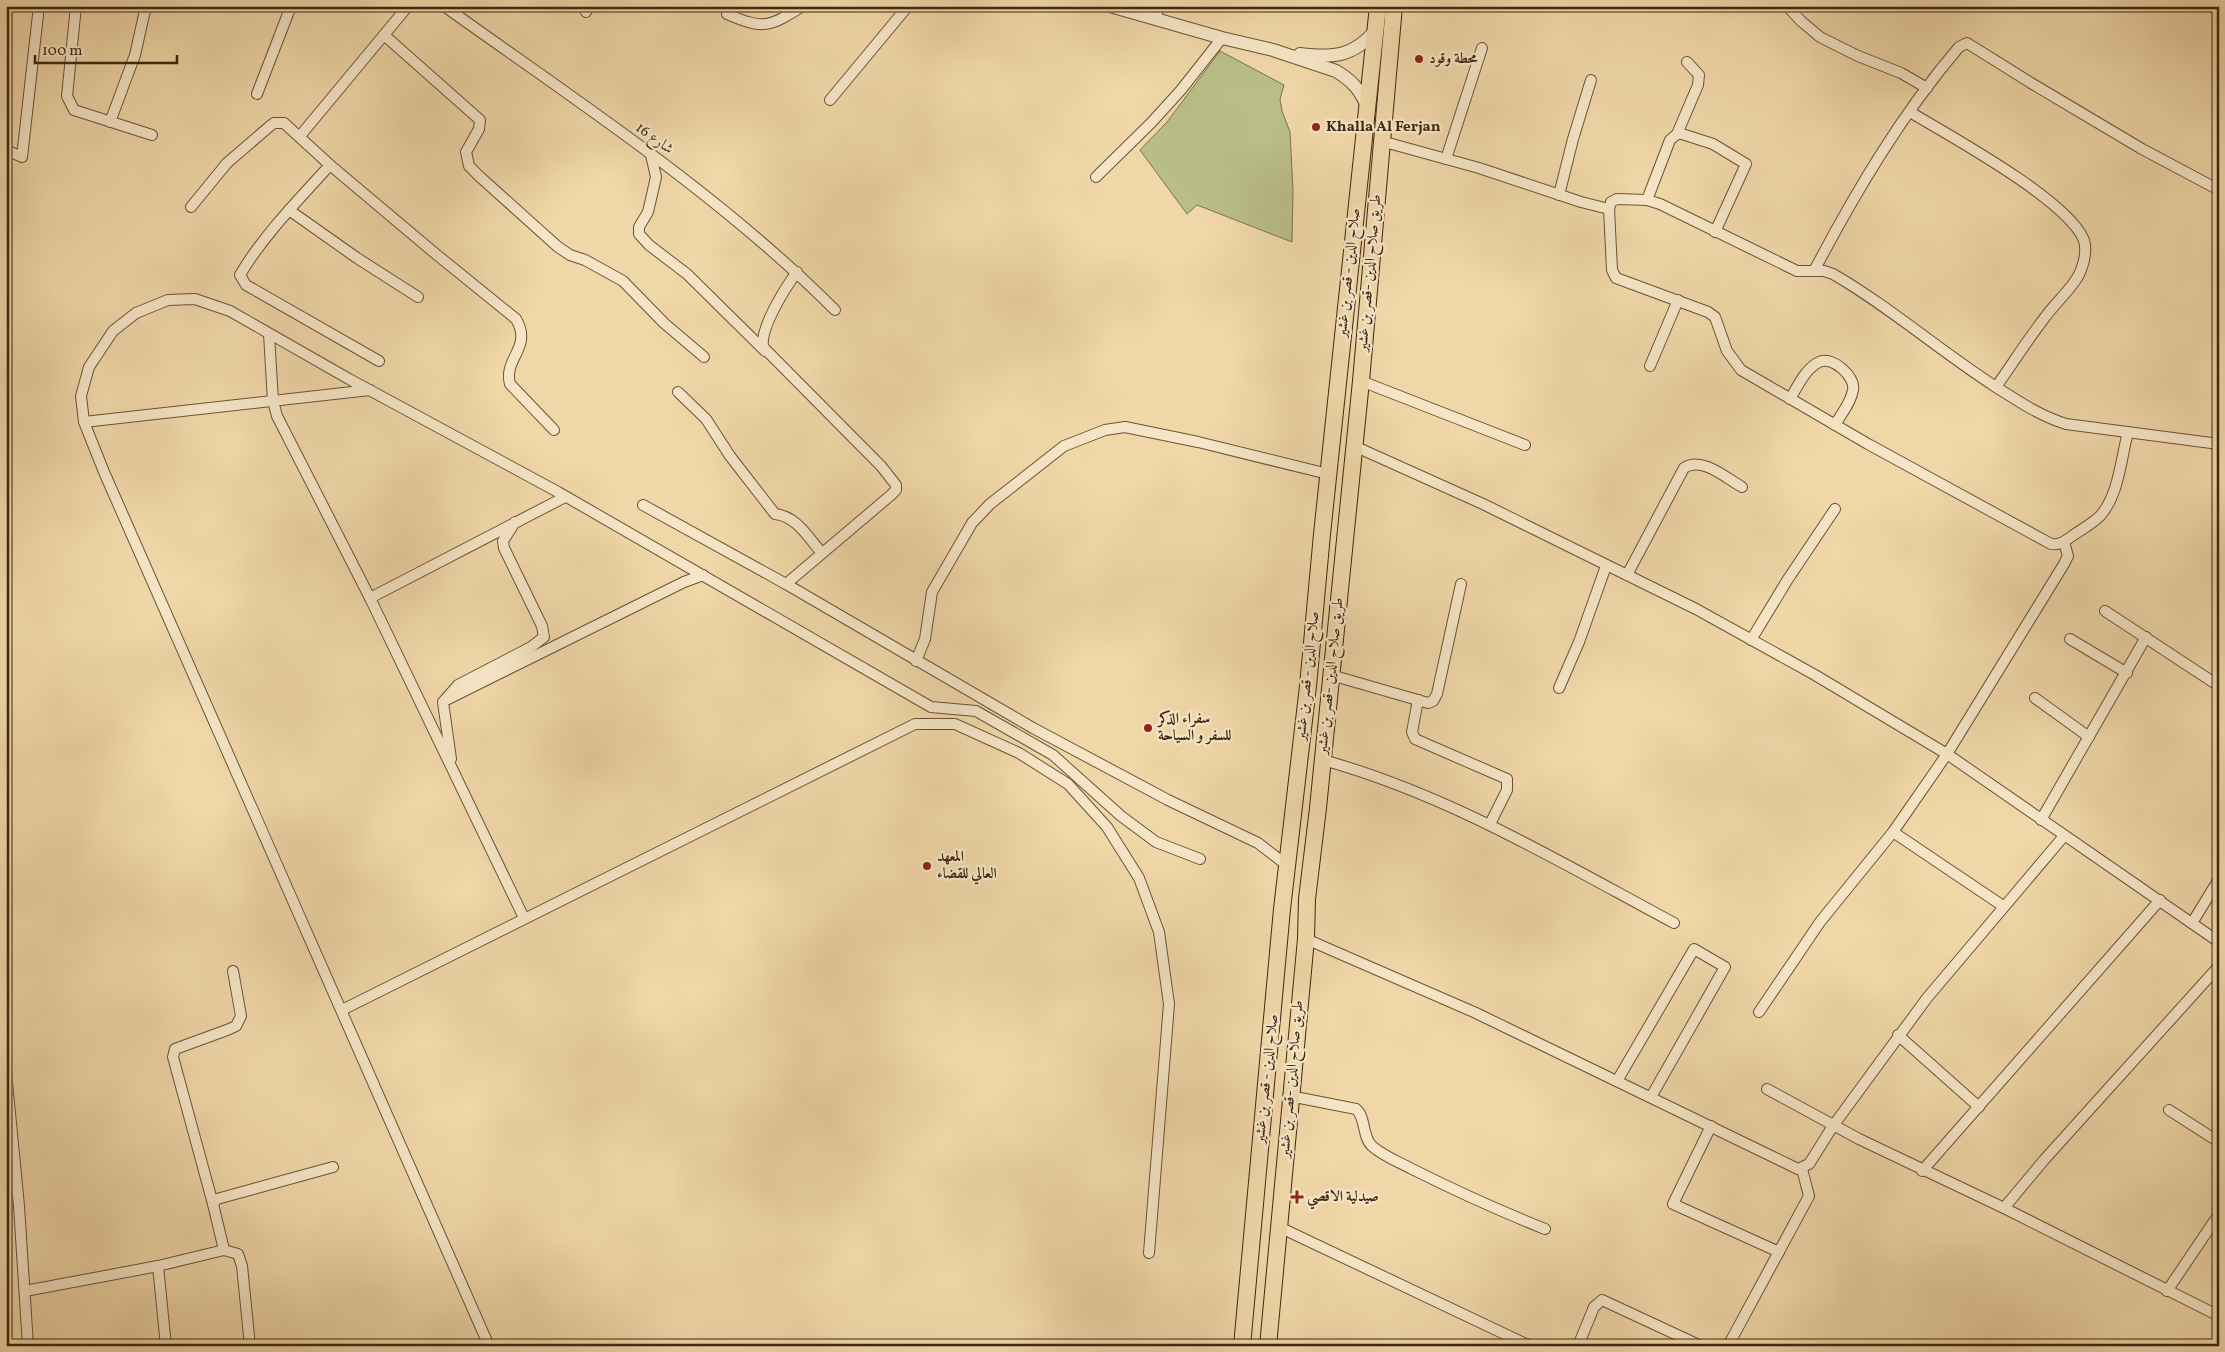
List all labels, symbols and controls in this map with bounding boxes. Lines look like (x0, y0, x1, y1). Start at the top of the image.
scale bar (35, 32, 178, 64)
text: 100 m (42, 41, 82, 62)
place label: محطة وقود (1429, 49, 1478, 70)
marker: محطة وقود (1413, 53, 1425, 65)
place label: Khalla Al Ferjan (1326, 117, 1441, 138)
street label: شارع 16 (630, 118, 677, 161)
marker: Khalla Al Ferjan (1310, 121, 1322, 133)
street label: طريق صلاح الدين -قصر بن غشير (1352, 193, 1388, 355)
street label: صلاح الدين - قصر بن غشير (1332, 207, 1367, 341)
street label: طريق صلاح الدين -قصر بن غشير (1312, 596, 1351, 758)
street label: صلاح الدين - قصر بن غشير (1291, 610, 1326, 744)
place label: سفراء الذكر للسفر و السياحة (1156, 709, 1231, 747)
marker: سفراء الذكر للسفر و السياحة (1142, 722, 1154, 734)
place label: المعهد العالي للقضاء (937, 847, 997, 885)
marker: المعهد العالي للقضاء (921, 860, 933, 872)
street label: طريق صلاح الدين -قصر بن غشير (1274, 999, 1310, 1161)
street label: صلاح الدين - قصر بن غشير (1250, 1013, 1285, 1147)
place label: صيدلية الاقصي (1307, 1187, 1379, 1210)
marker: صيدلية الاقصي (1291, 1191, 1303, 1203)

